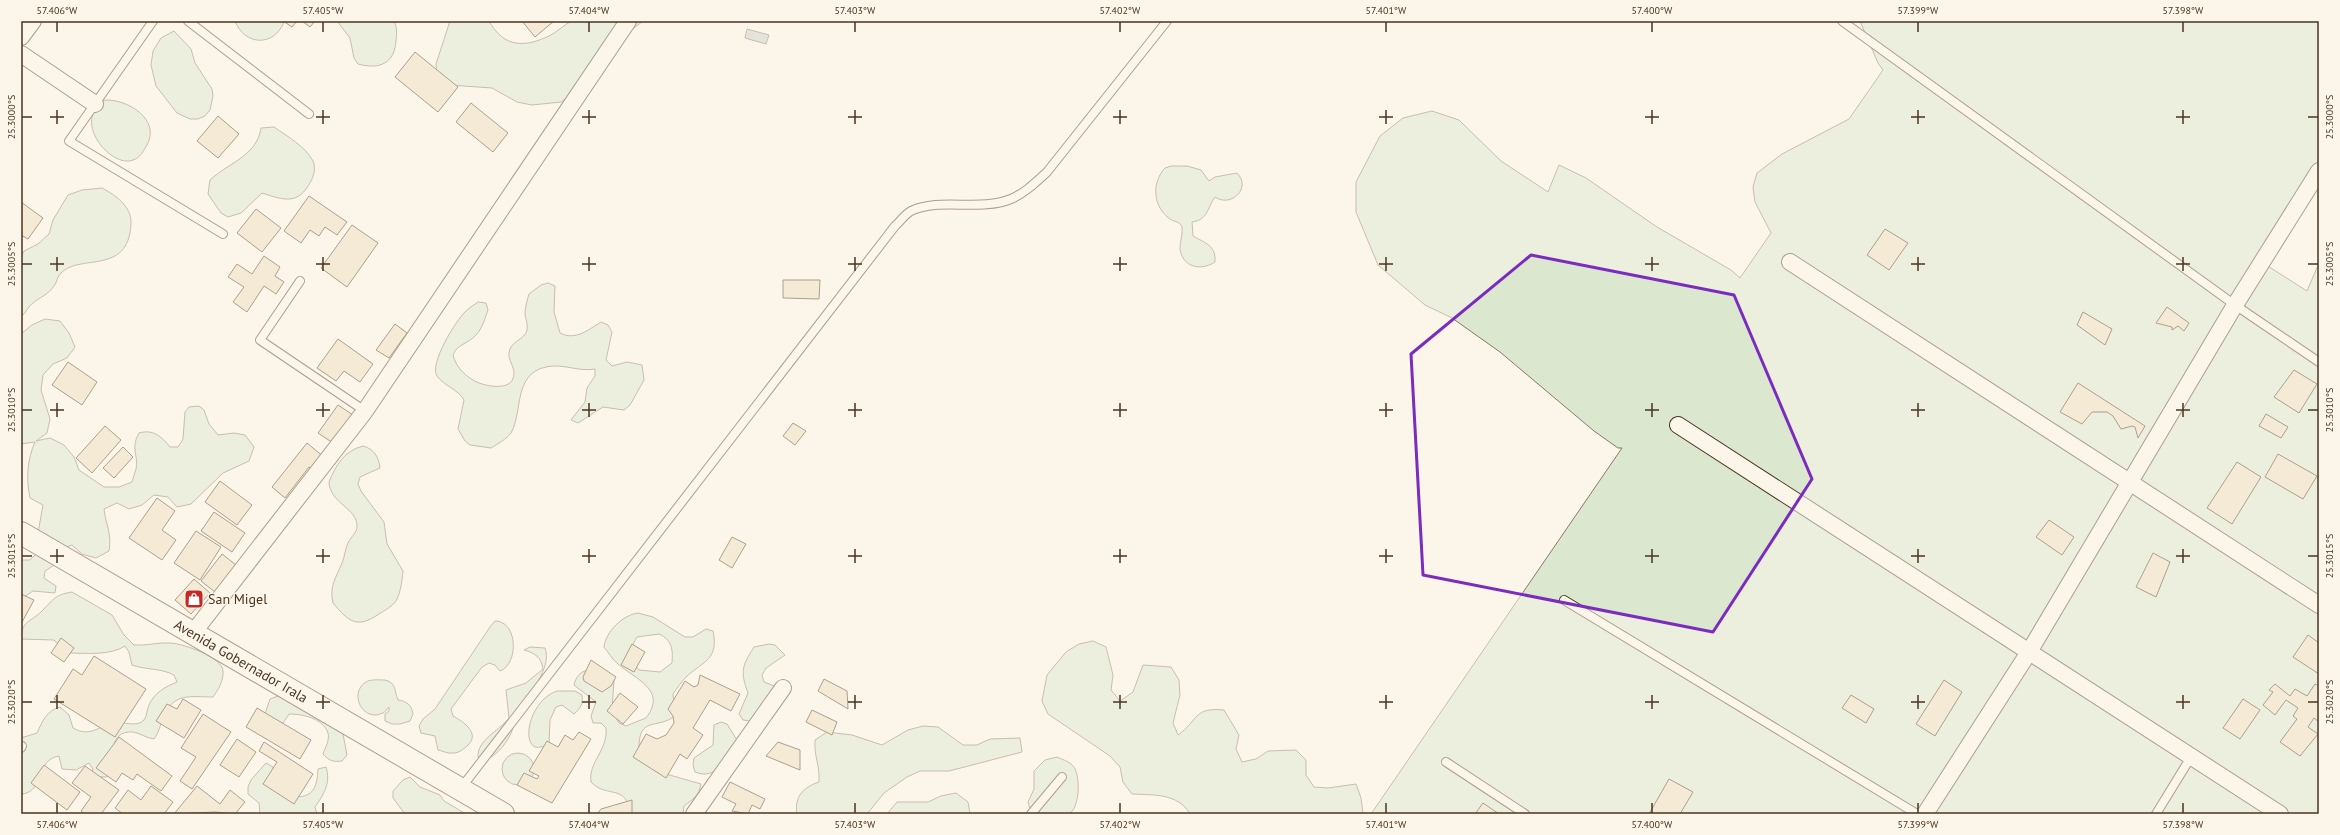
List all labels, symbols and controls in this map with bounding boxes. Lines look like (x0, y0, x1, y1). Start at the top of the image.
text: 57.406°W (37, 4, 78, 17)
text: 57.405°W (303, 4, 344, 17)
text: 57.404°W (569, 4, 610, 17)
text: 57.403°W (835, 4, 876, 17)
text: 57.402°W (1100, 4, 1141, 17)
text: 57.401°W (1366, 4, 1407, 17)
text: 57.400°W (1632, 4, 1673, 17)
text: 57.399°W (1898, 4, 1939, 17)
text: 57.398°W (2163, 4, 2204, 17)
text: 25.3000°S (5, 95, 18, 139)
text: 25.3000°S (2323, 95, 2336, 139)
text: 25.3005°S (5, 242, 18, 286)
text: 25.3005°S (2323, 242, 2336, 286)
text: 25.3010°S (5, 388, 18, 432)
text: 25.3010°S (2323, 388, 2336, 432)
text: 25.3015°S (5, 534, 18, 578)
text: 25.3015°S (2323, 534, 2336, 578)
shop icon: San Migel (183, 588, 205, 610)
place label: San Migel (208, 590, 267, 608)
street label: Avenida Gobernador Irala (171, 615, 311, 707)
text: 25.3020°S (5, 680, 18, 724)
text: 25.3020°S (2323, 680, 2336, 724)
text: 57.406°W (37, 818, 78, 831)
text: 57.405°W (303, 818, 344, 831)
text: 57.404°W (569, 818, 610, 831)
text: 57.403°W (835, 818, 876, 831)
text: 57.402°W (1100, 818, 1141, 831)
text: 57.401°W (1366, 818, 1407, 831)
text: 57.400°W (1632, 818, 1673, 831)
text: 57.399°W (1898, 818, 1939, 831)
text: 57.398°W (2163, 818, 2204, 831)

